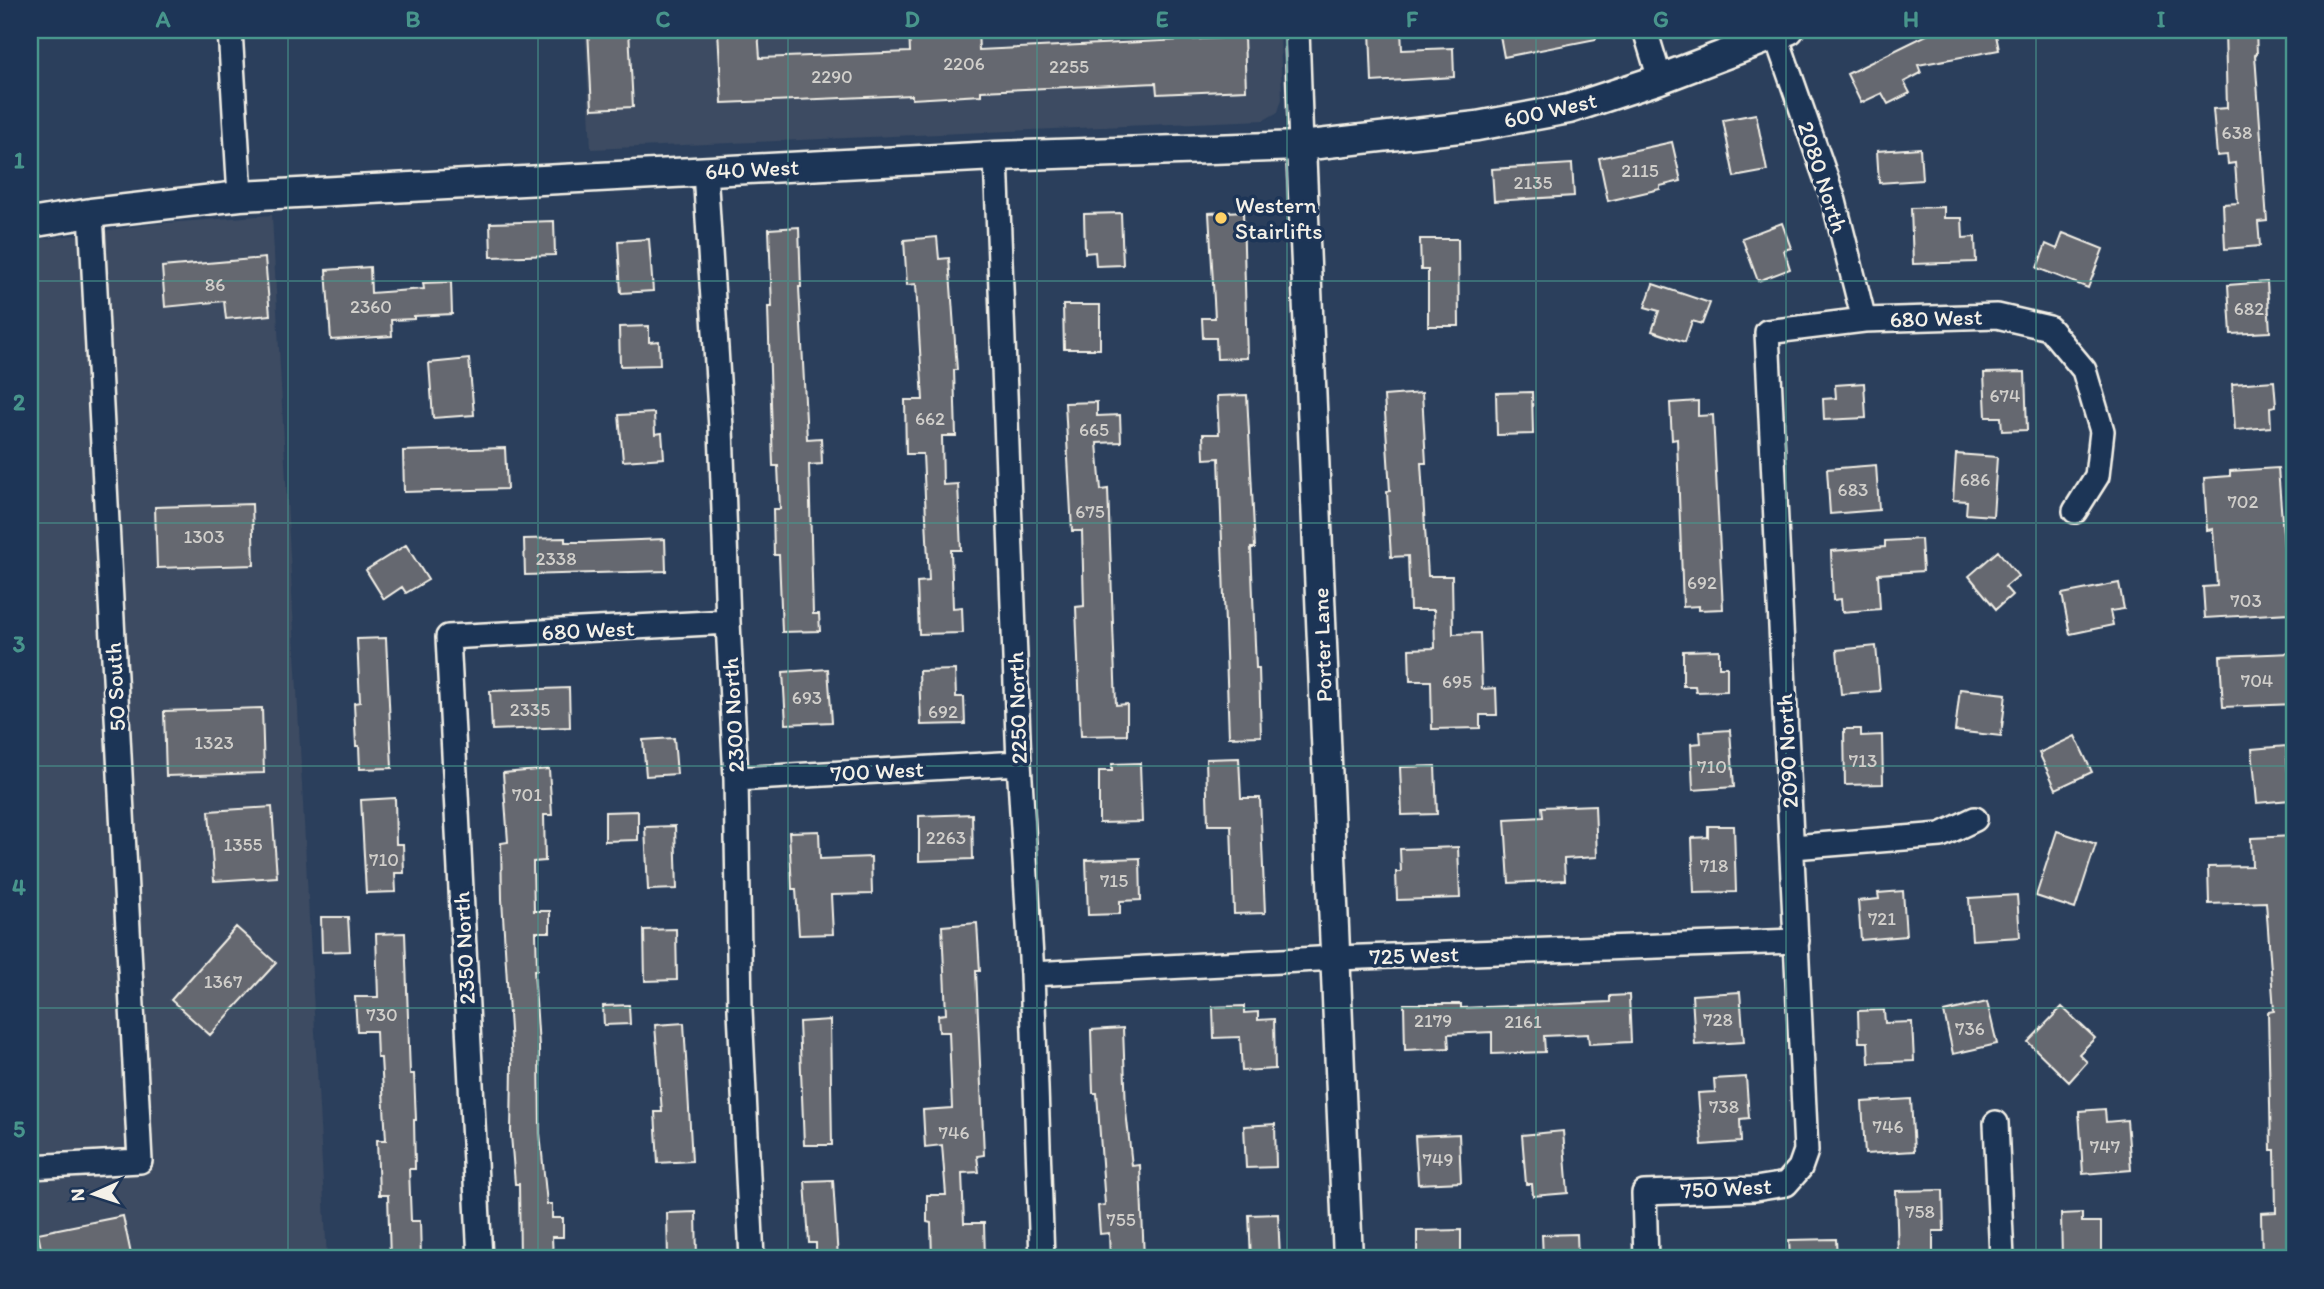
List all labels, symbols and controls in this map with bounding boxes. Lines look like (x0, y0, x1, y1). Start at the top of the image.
text: A (155, 5, 171, 33)
text: B (406, 5, 421, 33)
text: C (656, 5, 671, 33)
text: D (904, 5, 920, 33)
text: E (1156, 5, 1169, 33)
text: F (1406, 5, 1419, 33)
text: G (1653, 5, 1669, 33)
text: H (1903, 5, 1919, 33)
text: I (2157, 5, 2166, 33)
house number: 2206 (943, 52, 985, 75)
house number: 2255 (1049, 55, 1089, 78)
house number: 2290 (811, 65, 853, 88)
street label: 600 West (1501, 86, 1600, 134)
street label: 2080 North (1792, 118, 1854, 236)
house number: 638 (2222, 121, 2252, 144)
text: 1 (14, 146, 25, 174)
street label: 640 West (704, 153, 800, 185)
house number: 2115 (1621, 159, 1659, 182)
house number: 2135 (1513, 171, 1553, 194)
place label: Western Stairlifts (1235, 191, 1323, 245)
marker: Western Stairlifts (1213, 210, 1229, 226)
house number: 86 (205, 273, 225, 296)
house number: 2360 (350, 295, 392, 318)
house number: 682 (2234, 297, 2264, 320)
street label: 680 West (1889, 302, 1983, 334)
house number: 674 (1990, 384, 2020, 407)
text: 2 (13, 388, 26, 416)
house number: 662 (915, 407, 945, 430)
house number: 665 (1079, 418, 1109, 441)
house number: 686 (1960, 468, 1990, 491)
house number: 683 (1838, 478, 1868, 501)
house number: 702 (2227, 490, 2259, 513)
house number: 675 (1075, 500, 1105, 523)
house number: 1303 (183, 525, 225, 548)
house number: 2338 (535, 547, 577, 570)
house number: 692 (1687, 571, 1717, 594)
street label: Porter Lane (1306, 587, 1338, 703)
house number: 703 (2230, 589, 2262, 612)
street label: 680 West (541, 614, 635, 646)
text: 3 (13, 630, 26, 658)
street label: 50 South (99, 642, 131, 732)
street label: 2250 North (1001, 651, 1033, 765)
street label: 2300 North (716, 657, 750, 773)
house number: 704 (2241, 669, 2273, 692)
house number: 695 (1442, 670, 1472, 693)
house number: 693 (792, 686, 822, 709)
street label: 2090 North (1770, 693, 1804, 809)
house number: 2335 (510, 698, 550, 721)
house number: 692 (928, 700, 958, 723)
house number: 1323 (194, 731, 234, 754)
house number: 713 (1849, 749, 1877, 772)
street label: 700 West (830, 755, 925, 787)
house number: 710 (1697, 755, 1727, 778)
house number: 701 (512, 783, 542, 806)
house number: 2263 (926, 826, 966, 849)
house number: 1355 (223, 833, 263, 856)
house number: 710 (369, 848, 399, 871)
house number: 718 (1700, 854, 1728, 877)
house number: 715 (1100, 869, 1128, 892)
text: 4 (12, 873, 26, 901)
street label: 2350 North (447, 891, 481, 1005)
house number: 721 (1868, 907, 1896, 930)
street label: 725 West (1369, 939, 1460, 971)
house number: 1367 (204, 970, 242, 993)
house number: 730 (366, 1003, 398, 1026)
house number: 728 (1703, 1008, 1733, 1031)
house number: 2179 (1414, 1009, 1452, 1032)
house number: 2161 (1504, 1010, 1542, 1033)
house number: 736 (1955, 1017, 1985, 1040)
house number: 738 (1709, 1095, 1739, 1118)
text: 5 (13, 1115, 25, 1143)
house number: 746 (1873, 1115, 1903, 1138)
house number: 746 (939, 1121, 969, 1144)
house number: 747 (2090, 1135, 2120, 1158)
house number: 749 (1423, 1148, 1453, 1171)
north arrow (60, 1160, 130, 1230)
street label: 750 West (1680, 1172, 1773, 1204)
text: N (66, 1188, 89, 1202)
house number: 758 (1905, 1200, 1935, 1223)
house number: 755 (1106, 1208, 1136, 1231)

